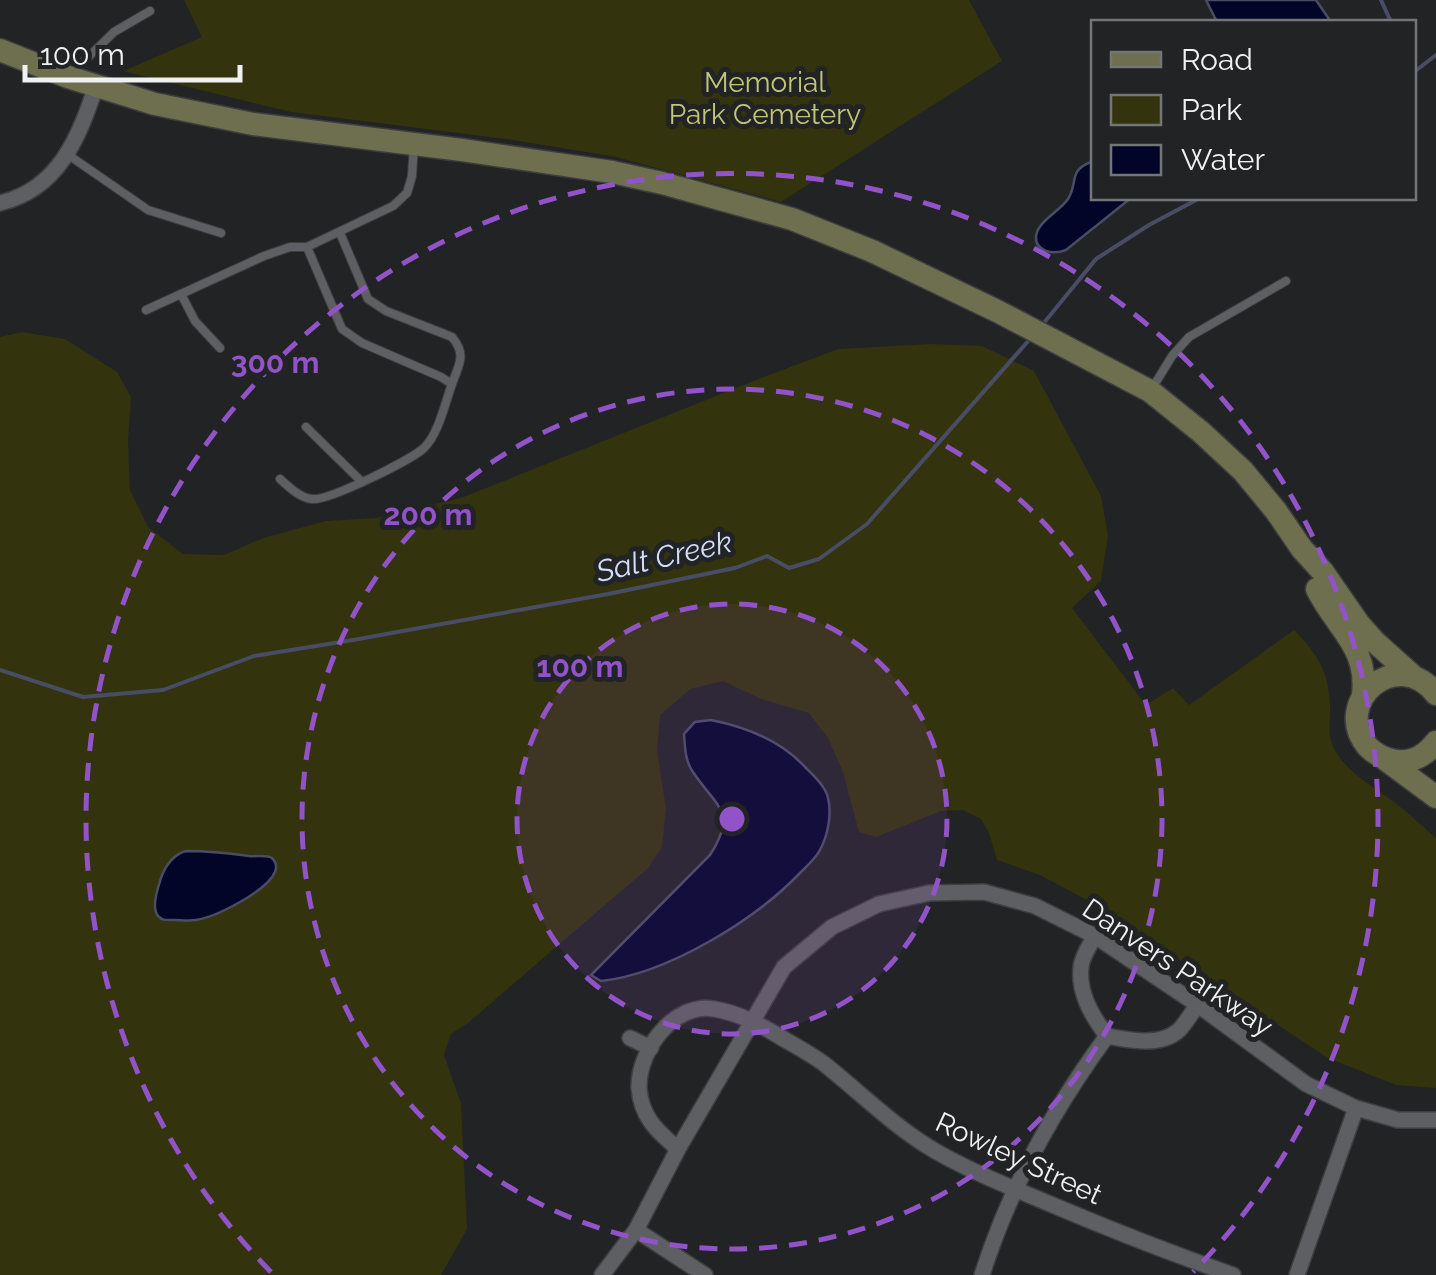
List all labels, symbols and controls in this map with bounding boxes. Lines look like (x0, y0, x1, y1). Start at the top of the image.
scale bar (25, 20, 240, 82)
legend (1091, 20, 1416, 200)
text: 100 m (40, 37, 125, 72)
text: Road (1181, 42, 1253, 77)
park label: Memorial Park Cemetery (669, 66, 861, 131)
text: Park (1181, 92, 1242, 127)
text: Water (1181, 142, 1265, 177)
text: 300 m (231, 345, 319, 380)
text: 200 m (384, 497, 472, 532)
water label: Salt Creek (592, 524, 735, 589)
text: 100 m (537, 649, 623, 684)
centre of rings (714, 801, 750, 837)
street label: Danvers Parkway (1076, 892, 1279, 1043)
street label: Rowley Street (930, 1106, 1108, 1212)

